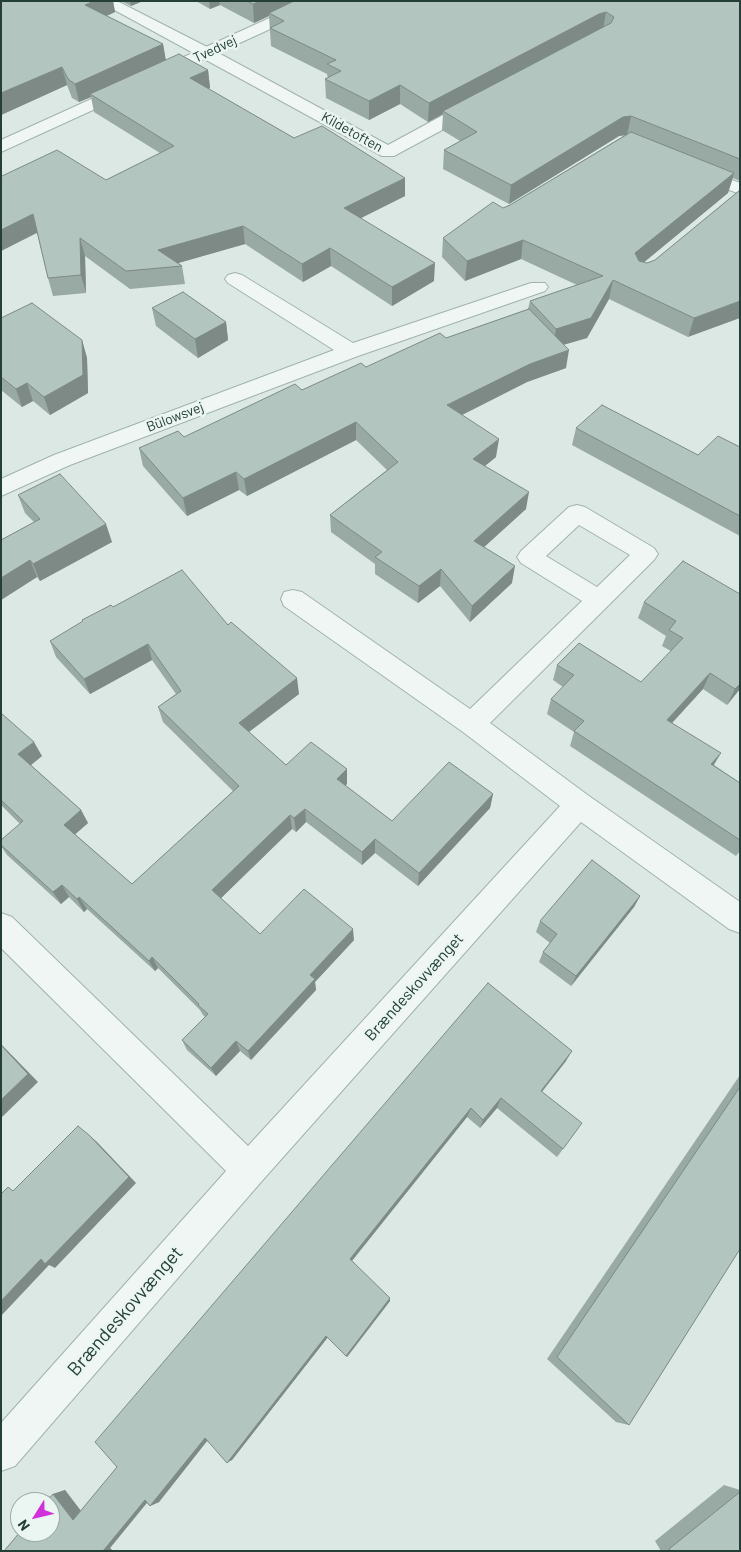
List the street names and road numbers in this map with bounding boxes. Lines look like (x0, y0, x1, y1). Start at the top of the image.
street label: Tvedvej (190, 32, 240, 66)
street label: Kildetoften (318, 108, 386, 156)
street label: Bülowsvej (144, 398, 206, 436)
street label: Brændeskovvænget (361, 929, 467, 1045)
street label: Brændeskovvænget (63, 1242, 187, 1380)

